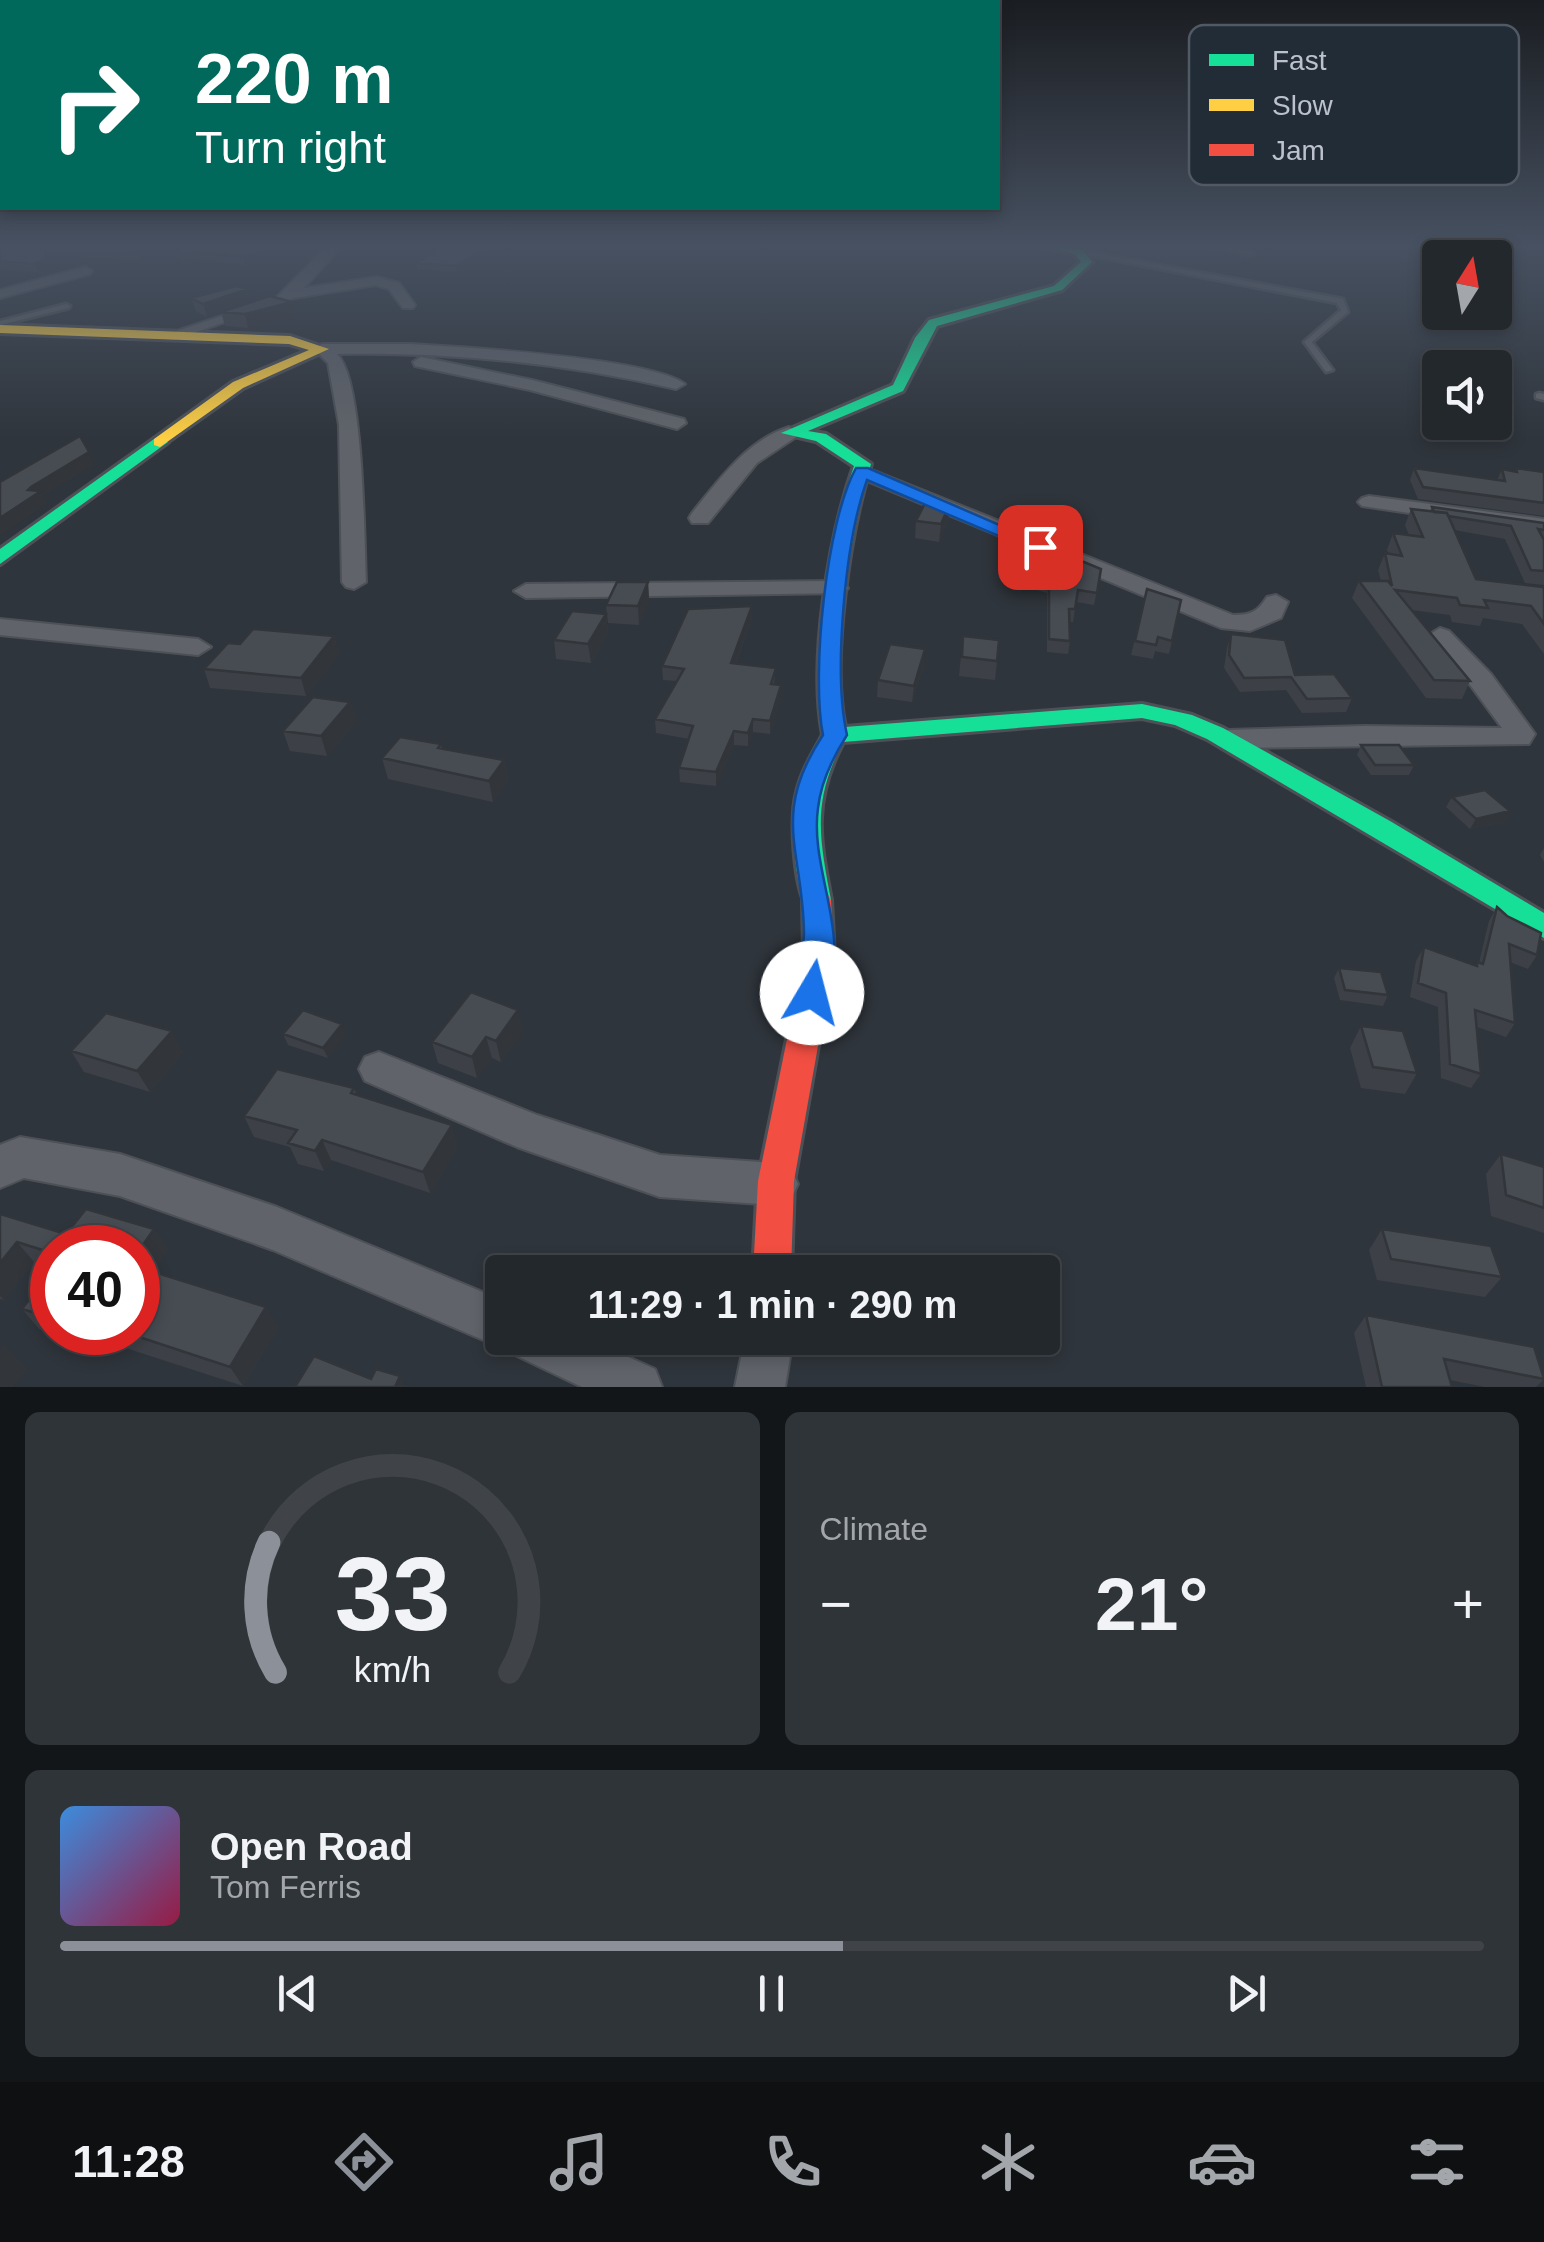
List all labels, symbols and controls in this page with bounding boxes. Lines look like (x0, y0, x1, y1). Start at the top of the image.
legend (1189, 25, 1519, 185)
icon: right (30, 40, 160, 170)
text: 220 m (195, 40, 393, 118)
text: Fast (1272, 45, 1327, 76)
text: Slow (1272, 90, 1333, 121)
text: Turn right (195, 122, 386, 173)
text: Jam (1272, 135, 1325, 166)
north arrow (1422, 240, 1512, 330)
map controls (1422, 240, 1512, 440)
button: sound (1422, 350, 1512, 440)
pin (998, 505, 1083, 590)
icon: arrive (1013, 520, 1068, 575)
position arrow (760, 941, 864, 1045)
speed limit sign: 40 (30, 1225, 160, 1355)
text: 11:29 · 1 min · 290 m (588, 1284, 957, 1326)
text: Climate (820, 1511, 928, 1547)
text: 33 (334, 1536, 450, 1652)
text: 21° (1095, 1562, 1208, 1646)
text: − (820, 1573, 852, 1635)
text: + (1452, 1573, 1484, 1635)
text: km/h (354, 1650, 431, 1690)
text: Open Road (210, 1826, 413, 1868)
text: Tom Ferris (210, 1869, 361, 1905)
icon: previous (270, 1966, 325, 2021)
icon: pause (744, 1966, 799, 2021)
icon: next (1219, 1966, 1274, 2021)
icon: directions (329, 2127, 399, 2197)
icon: music (544, 2127, 614, 2197)
icon: phone (758, 2127, 828, 2197)
icon: climate (973, 2127, 1043, 2197)
icon: car (1187, 2127, 1257, 2197)
icon: filters (1402, 2127, 1472, 2197)
text: 11:28 (72, 2136, 185, 2187)

